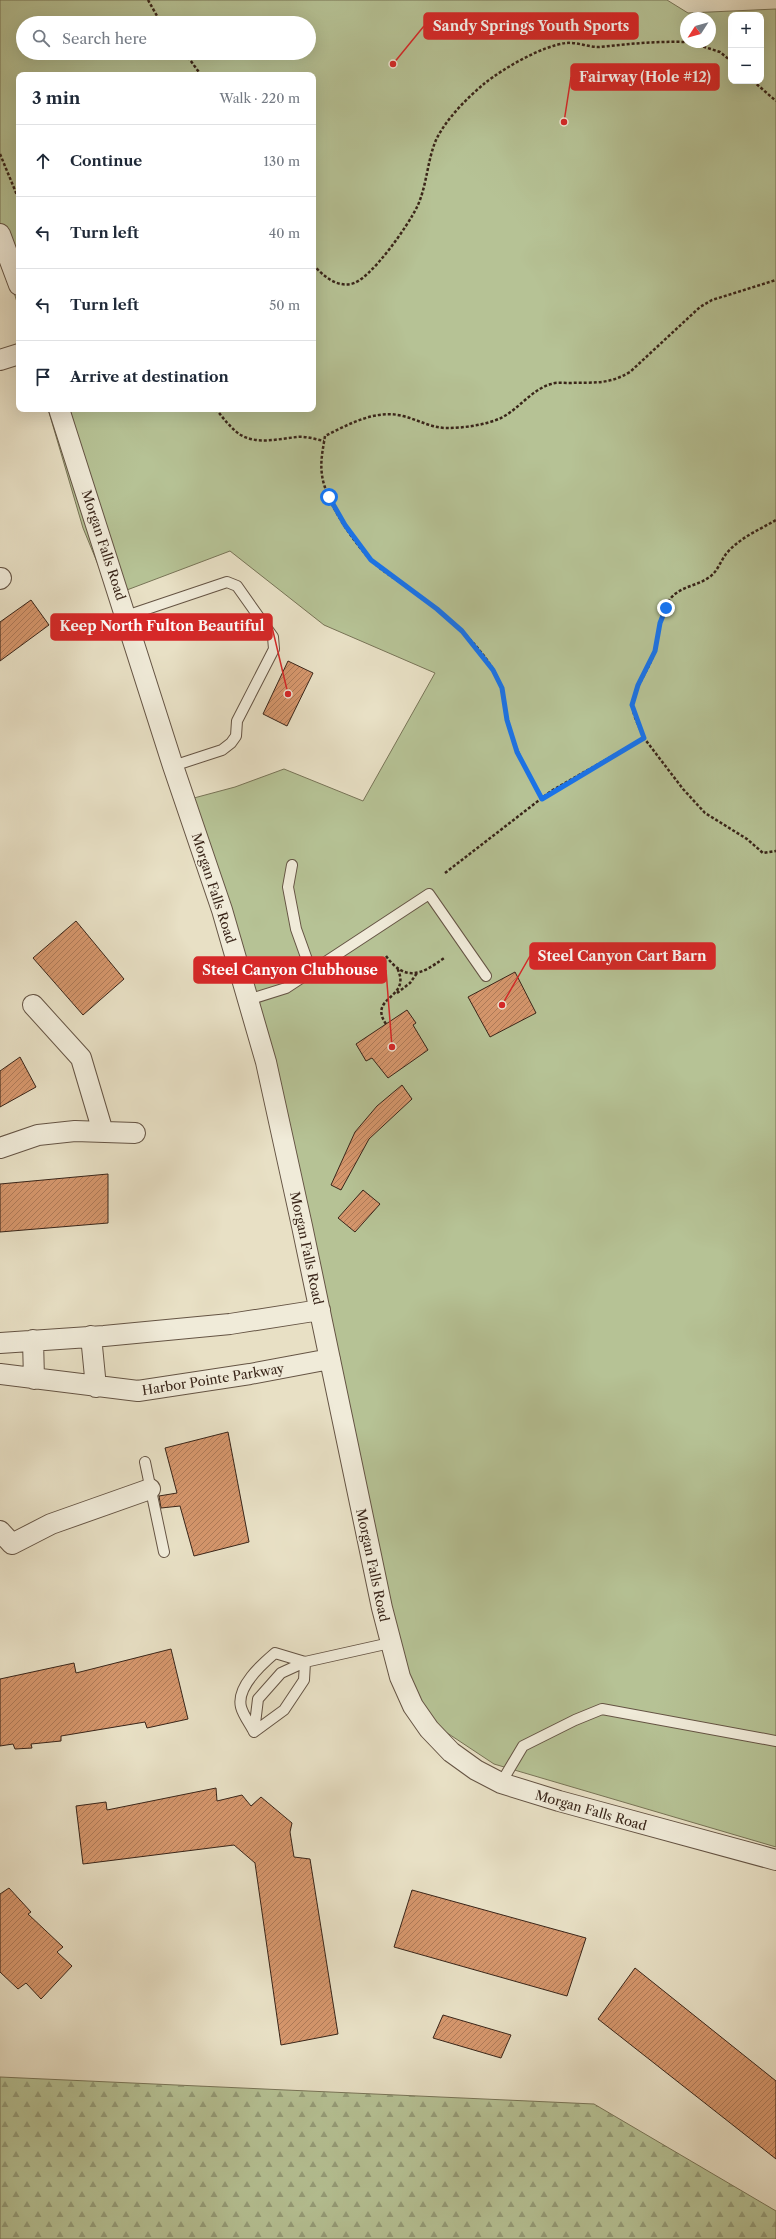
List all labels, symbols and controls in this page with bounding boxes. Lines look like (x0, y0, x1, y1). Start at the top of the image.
north arrow (680, 12, 716, 48)
map controls (728, 12, 764, 84)
button: + (728, 12, 764, 48)
callout: Sandy Springs Youth Sports (424, 13, 638, 39)
search box (16, 16, 316, 60)
text: Sandy Springs Youth Sports (433, 17, 629, 35)
icon: search (30, 27, 52, 49)
text: Search here (62, 29, 147, 48)
button: − (728, 48, 764, 84)
callout: Fairway (Hole #12) (571, 64, 719, 90)
text: Fairway (Hole #12) (579, 68, 711, 86)
text: 3 min (32, 88, 81, 108)
text: Walk · 220 m (220, 90, 300, 106)
icon: ahead (32, 150, 54, 172)
text: Continue (70, 151, 142, 170)
text: 130 m (264, 153, 300, 169)
icon: left (32, 222, 54, 244)
text: Turn left (70, 223, 139, 242)
text: 40 m (269, 225, 300, 241)
icon: left (32, 294, 54, 316)
text: Turn left (70, 295, 139, 314)
text: 50 m (269, 297, 300, 313)
icon: arrive (32, 366, 54, 388)
text: Arrive at destination (70, 367, 229, 386)
street label: Morgan Falls Road (79, 488, 129, 602)
route start (320, 488, 338, 506)
route end (657, 599, 675, 617)
callout: Keep North Fulton Beautiful (51, 614, 272, 640)
text: Keep North Fulton Beautiful (60, 617, 265, 635)
street label: Morgan Falls Road (189, 831, 239, 945)
callout: Steel Canyon Cart Barn (530, 943, 715, 969)
text: Steel Canyon Cart Barn (537, 947, 707, 965)
callout: Steel Canyon Clubhouse (194, 957, 386, 983)
text: Steel Canyon Clubhouse (202, 961, 378, 979)
street label: Morgan Falls Road (287, 1190, 327, 1306)
street label: Harbor Pointe Parkway (141, 1360, 286, 1398)
street label: Morgan Falls Road (353, 1507, 393, 1623)
street label: Morgan Falls Road (533, 1786, 649, 1834)

